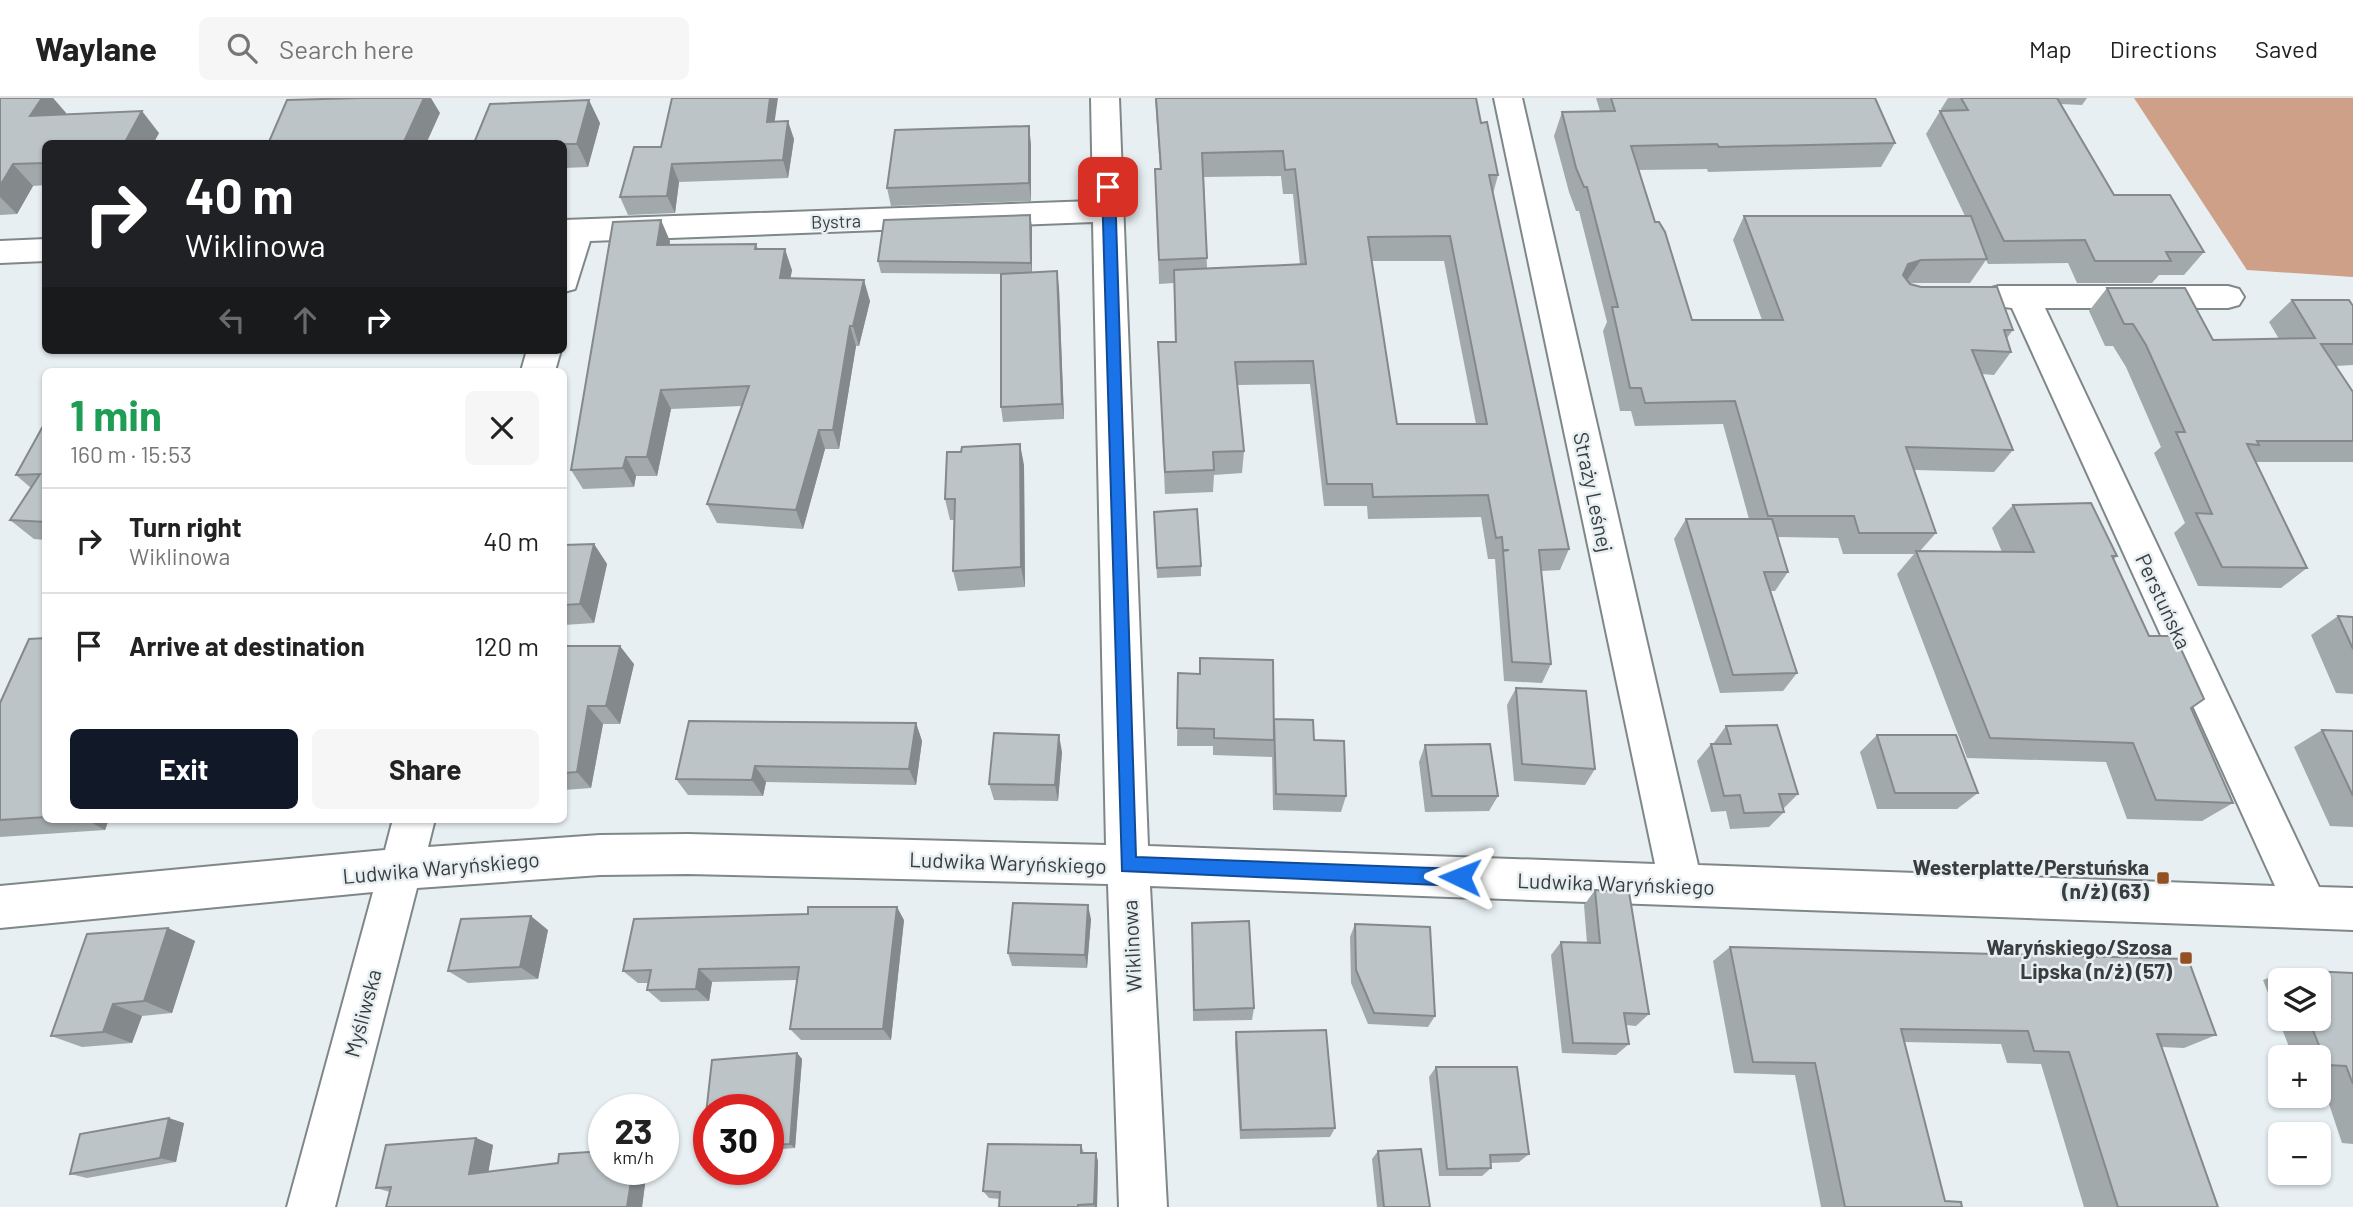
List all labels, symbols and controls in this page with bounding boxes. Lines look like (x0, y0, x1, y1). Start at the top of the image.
search box (199, 17, 689, 80)
text: Waylane (35, 28, 157, 68)
icon: search (223, 29, 261, 67)
text: Search here (279, 33, 414, 64)
text: Map (2029, 34, 2072, 63)
text: Directions (2110, 34, 2217, 63)
text: Saved (2255, 34, 2318, 63)
pin (1078, 157, 1138, 217)
text: 40 m (185, 165, 293, 224)
icon: right (70, 168, 161, 259)
icon: arrive (1089, 168, 1127, 206)
street label: Bystra (811, 209, 861, 233)
text: Wiklinowa (185, 225, 326, 263)
icon: left (213, 301, 251, 339)
icon: ahead (286, 301, 324, 339)
icon: right (359, 301, 397, 339)
text: 1 min (70, 389, 162, 439)
button: close (465, 391, 539, 465)
street label: Straży Leśnej (1569, 430, 1619, 554)
text: 160 m · 15:53 (70, 440, 192, 468)
text: Turn right (129, 511, 242, 542)
icon: right (70, 522, 108, 560)
text: 40 m (483, 525, 539, 556)
text: Wiklinowa (129, 542, 230, 570)
street label: Perstuńska (2131, 549, 2197, 653)
icon: arrive (70, 627, 108, 665)
text: Arrive at destination (129, 630, 365, 661)
text: 120 m (475, 630, 539, 661)
button: Exit (70, 729, 298, 809)
button: Share (312, 729, 539, 809)
position arrow (1423, 840, 1497, 914)
street label: Ludwika Waryńskiego (341, 846, 541, 888)
street label: Ludwika Waryńskiego (909, 846, 1107, 878)
place label: Westerplatte/Perstuńska (n/ż) (63) (1913, 854, 2150, 903)
street label: Ludwika Waryńskiego (1517, 867, 1715, 899)
marker: Westerplatte/Perstuńska (n/ż) (63) (2155, 870, 2171, 886)
street label: Wiklinowa (1116, 899, 1146, 993)
place label: Waryńskiego/Szosa Lipska (n/ż) (57) (1986, 934, 2173, 983)
marker: Waryńskiego/Szosa Lipska (n/ż) (57) (2178, 950, 2194, 966)
street label: Myśliwska (338, 966, 386, 1060)
map controls (2268, 968, 2331, 1185)
button: layers (2268, 968, 2331, 1031)
button: + (2268, 1045, 2331, 1108)
speed limit sign: 30 (693, 1094, 784, 1185)
text: 23 (614, 1109, 653, 1151)
button: − (2268, 1122, 2331, 1185)
text: km/h (613, 1146, 654, 1168)

